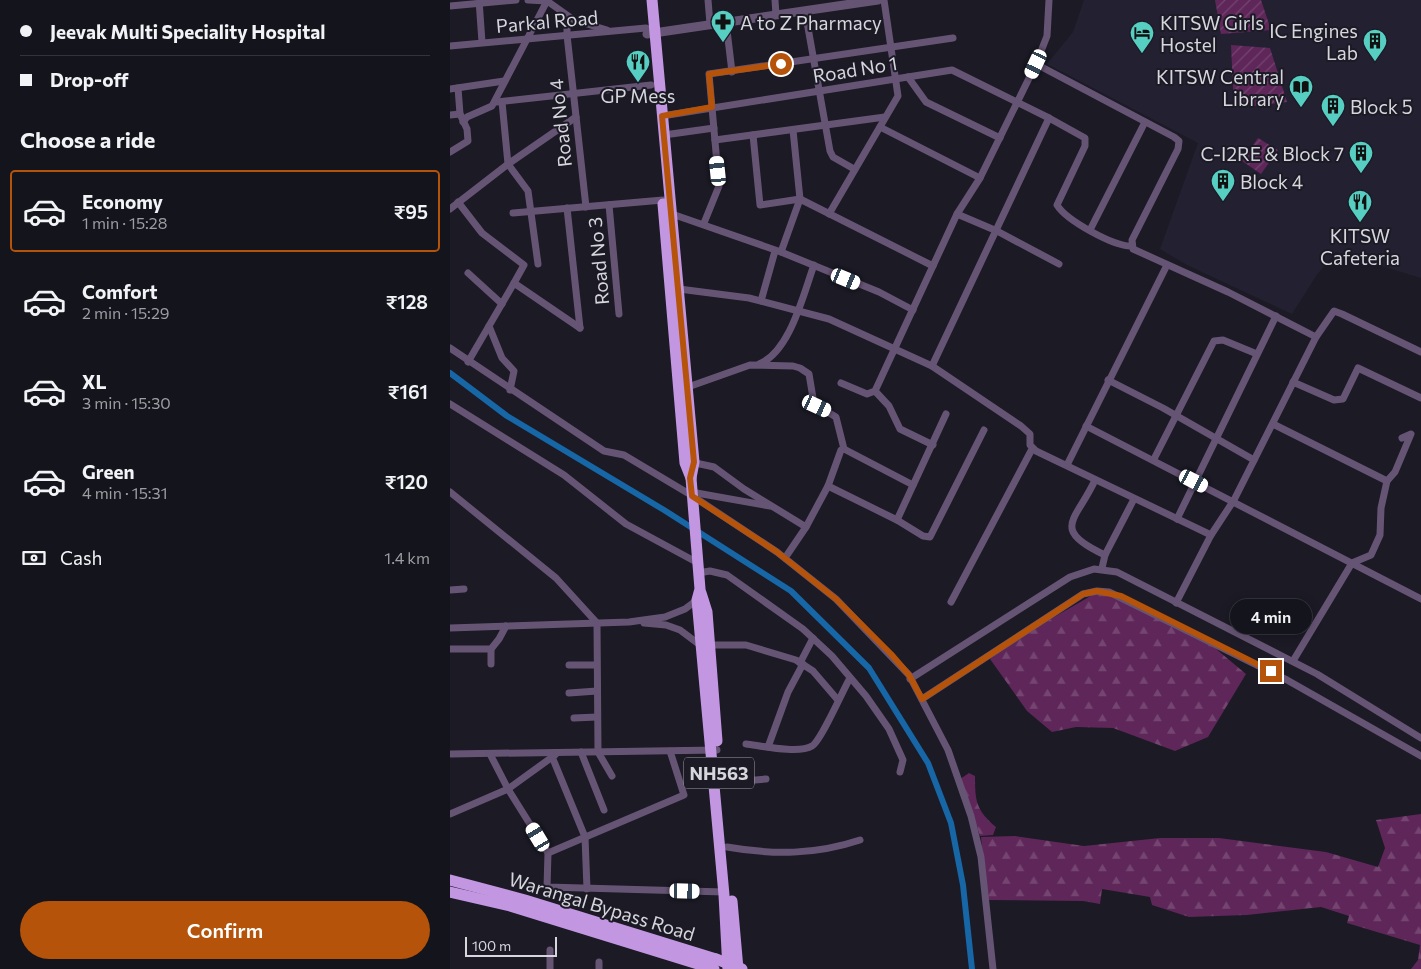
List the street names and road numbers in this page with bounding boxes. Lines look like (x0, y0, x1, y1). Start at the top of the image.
street label: Parkal Road (495, 5, 599, 37)
street label: Road No 1 (811, 51, 899, 87)
street label: Road No 4 (544, 78, 576, 168)
street label: Road No 3 (583, 216, 613, 306)
road number: NH563 (684, 758, 754, 788)
street label: Warangal Bypass Road (506, 867, 698, 945)

